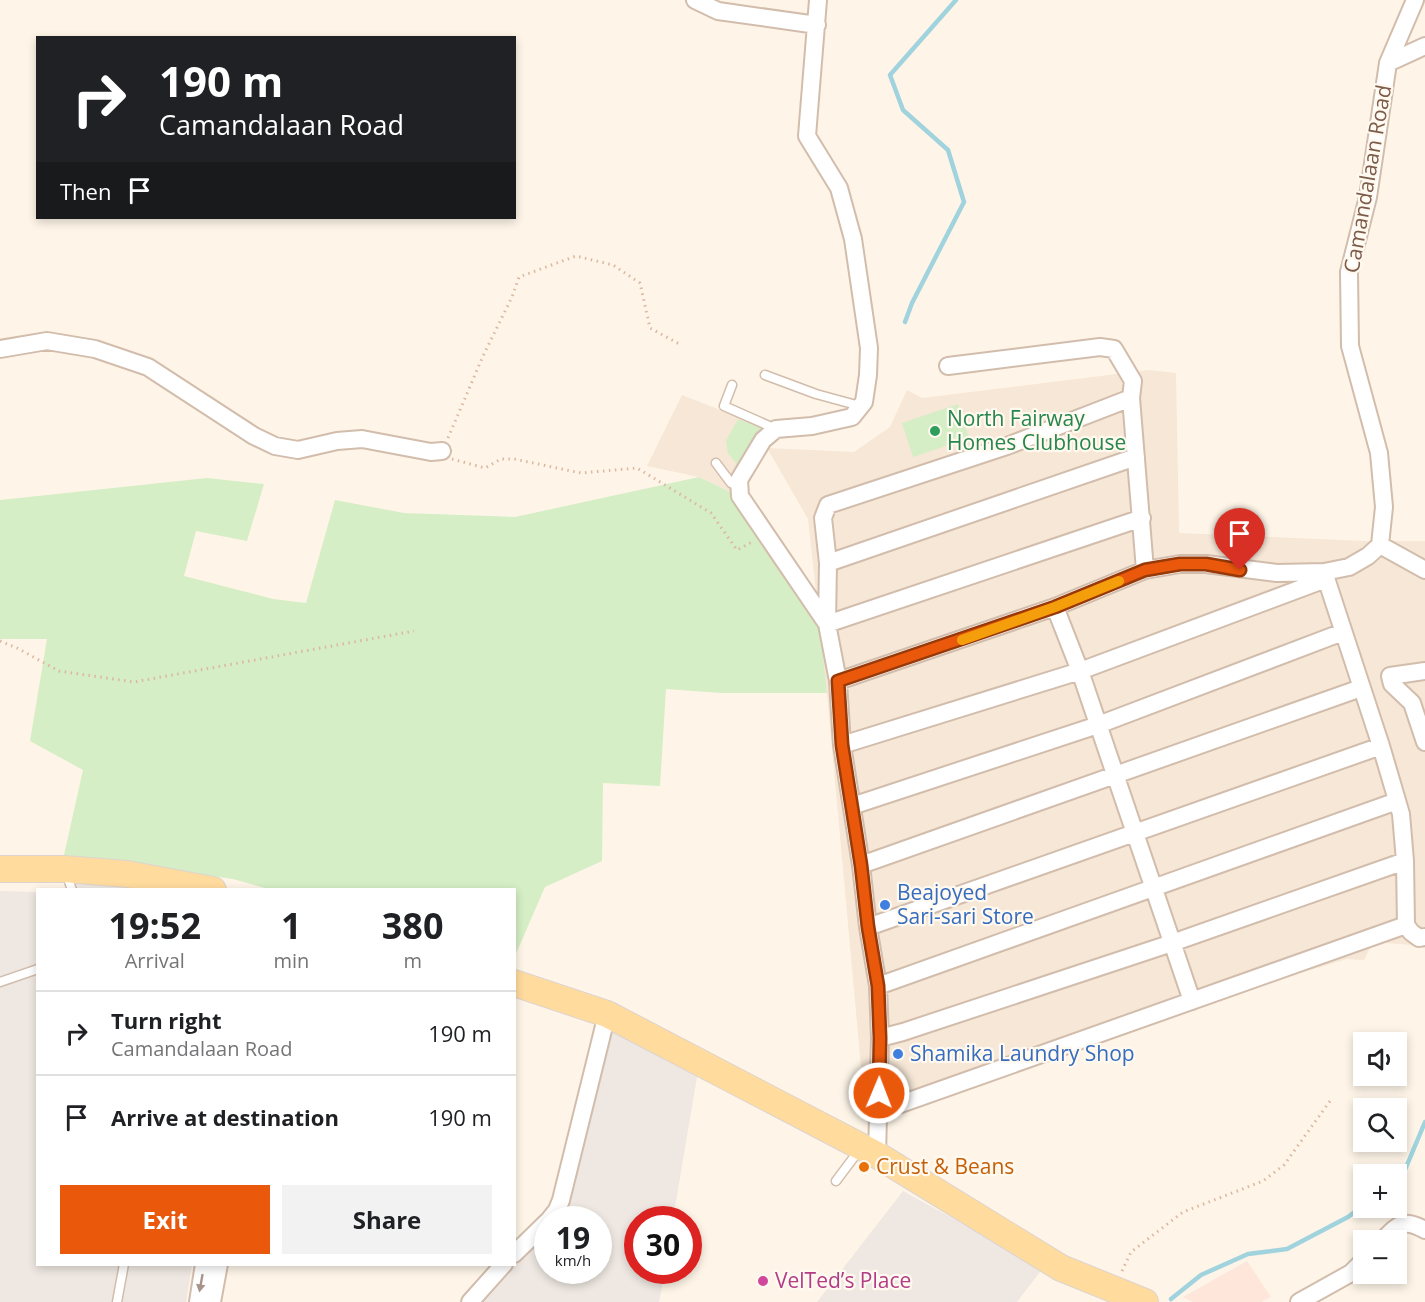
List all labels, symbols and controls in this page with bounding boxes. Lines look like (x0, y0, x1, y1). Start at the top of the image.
text: 190 m (159, 52, 283, 109)
icon: right (60, 60, 138, 138)
street label: Camandalaan Road (1337, 83, 1397, 275)
text: Camandalaan Road (159, 106, 404, 143)
icon: arrive (123, 174, 156, 207)
text: Then (60, 176, 111, 206)
place label: North Fairway Homes Clubhouse (947, 404, 1126, 456)
marker: North Fairway Homes Clubhouse (928, 424, 942, 438)
pin (1214, 508, 1265, 570)
icon: arrive (1223, 517, 1256, 550)
place label: Beajoyed Sari-sari Store (897, 878, 1034, 930)
marker: Beajoyed Sari-sari Store (878, 898, 892, 912)
text: 19:52 (108, 901, 201, 950)
text: 1 (281, 901, 302, 950)
text: 380 (382, 901, 444, 950)
text: Arrival (125, 947, 185, 974)
text: min (273, 947, 309, 974)
text: m (403, 947, 422, 974)
text: Turn right (111, 1005, 222, 1035)
icon: right (60, 1017, 93, 1050)
text: 190 m (428, 1018, 492, 1048)
map controls (1353, 1032, 1407, 1284)
button: sound (1353, 1032, 1407, 1086)
text: Camandalaan Road (111, 1035, 292, 1062)
place label: Shamika Laundry Shop (910, 1039, 1135, 1067)
marker: Shamika Laundry Shop (891, 1047, 905, 1061)
position arrow (847, 1061, 911, 1125)
button: search (1353, 1098, 1407, 1152)
icon: arrive (60, 1101, 93, 1134)
text: Arrive at destination (111, 1102, 339, 1132)
text: 190 m (428, 1102, 492, 1132)
place label: Crust & Beans (876, 1152, 1014, 1180)
marker: Crust & Beans (857, 1160, 871, 1174)
button: + (1353, 1164, 1407, 1218)
button: Exit (60, 1185, 270, 1254)
button: Share (282, 1185, 492, 1254)
speed limit sign: 30 (624, 1206, 702, 1284)
text: 19 (556, 1217, 590, 1258)
button: − (1353, 1230, 1407, 1284)
text: km/h (555, 1250, 591, 1270)
place label: VelTed’s Place (775, 1266, 911, 1294)
one-way arrow (196, 1274, 205, 1293)
marker: VelTed’s Place (756, 1274, 770, 1288)

